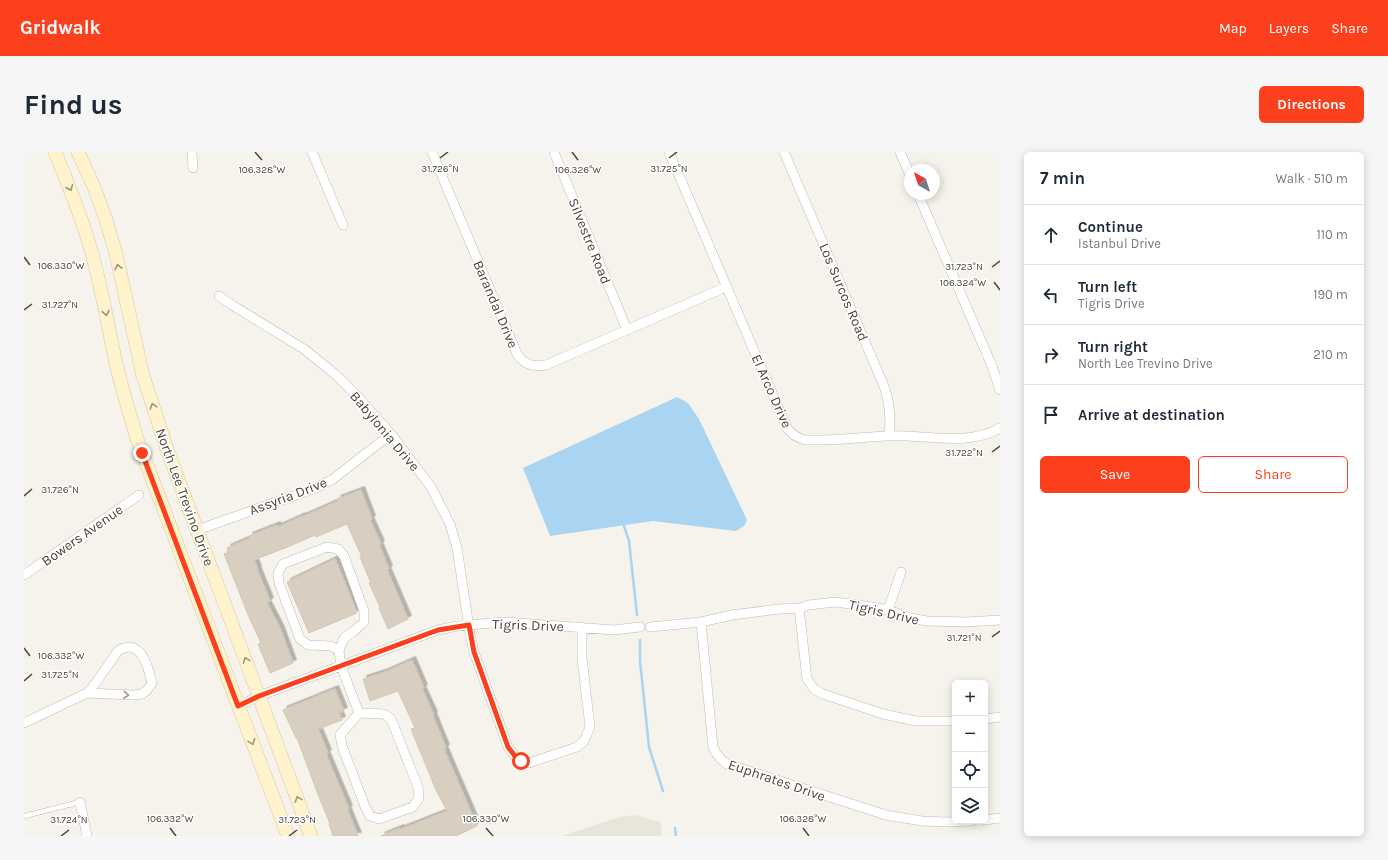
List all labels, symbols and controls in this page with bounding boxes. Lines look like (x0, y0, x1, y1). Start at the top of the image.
text: Gridwalk (20, 17, 101, 39)
text: Map (1219, 20, 1247, 37)
text: Layers (1269, 20, 1309, 37)
text: Share (1331, 20, 1368, 37)
button: Directions (1259, 86, 1364, 123)
text: Find us (24, 88, 123, 121)
text: 31.726°N (421, 163, 459, 175)
text: 31.725°N (650, 163, 688, 175)
text: 106.328°W (239, 164, 286, 176)
text: 106.326°W (555, 164, 601, 176)
north arrow (904, 164, 940, 200)
text: 7 min (1040, 168, 1085, 188)
text: Walk · 510 m (1276, 171, 1348, 186)
one-way arrow (65, 184, 73, 191)
street label: Silvestre Road (565, 196, 615, 287)
text: Continue (1078, 218, 1143, 236)
icon: ahead (1040, 224, 1062, 246)
text: 110 m (1316, 227, 1348, 242)
text: Istanbul Drive (1078, 236, 1161, 251)
street label: Los Surcos Road (815, 241, 872, 344)
street label: Barandal Drive (469, 258, 522, 351)
text: 106.330°W (38, 260, 84, 272)
text: 31.723°N (945, 261, 983, 273)
one-way arrow (115, 264, 123, 270)
text: 106.324°W (940, 277, 986, 289)
text: Turn left (1078, 278, 1137, 296)
icon: left (1040, 284, 1062, 306)
text: 190 m (1313, 287, 1348, 302)
text: Tigris Drive (1078, 296, 1145, 311)
text: 31.727°N (42, 299, 78, 311)
one-way arrow (101, 309, 110, 316)
text: Turn right (1078, 338, 1148, 356)
icon: right (1040, 344, 1062, 366)
text: 210 m (1313, 347, 1348, 362)
street label: El Arco Drive (748, 352, 795, 431)
text: North Lee Trevino Drive (1078, 356, 1213, 371)
street label: Babylonia Drive (346, 388, 423, 475)
one-way arrow (149, 403, 158, 410)
icon: arrive (1040, 404, 1062, 426)
text: Arrive at destination (1078, 406, 1225, 424)
street label: North Lee Trevino Drive (152, 426, 217, 568)
route end (133, 444, 151, 462)
text: 31.722°N (945, 447, 983, 459)
button: Save (1040, 456, 1190, 493)
button: Share (1198, 456, 1348, 493)
street label: Assyria Drive (247, 474, 329, 519)
text: 31.726°N (41, 484, 79, 496)
street label: Bowers Avenue (38, 501, 126, 570)
street label: Tigris Drive (847, 596, 921, 629)
street label: Tigris Drive (492, 616, 564, 635)
text: 31.721°N (946, 632, 982, 644)
text: 106.332°W (38, 650, 84, 662)
one-way arrow (242, 656, 250, 663)
text: 31.725°N (41, 669, 79, 681)
map controls (952, 680, 988, 824)
button: + (952, 680, 988, 716)
one-way arrow (123, 690, 129, 699)
button: − (952, 716, 988, 752)
one-way arrow (247, 739, 255, 746)
route start (512, 752, 530, 770)
button: locate (952, 752, 988, 788)
street label: Euphrates Drive (726, 756, 828, 805)
button: layers (952, 788, 988, 824)
one-way arrow (294, 796, 302, 803)
text: 106.332°W (147, 813, 193, 825)
text: 106.330°W (463, 813, 509, 825)
text: 106.328°W (780, 813, 827, 825)
text: 31.724°N (50, 814, 88, 826)
text: 31.723°N (278, 814, 316, 826)

